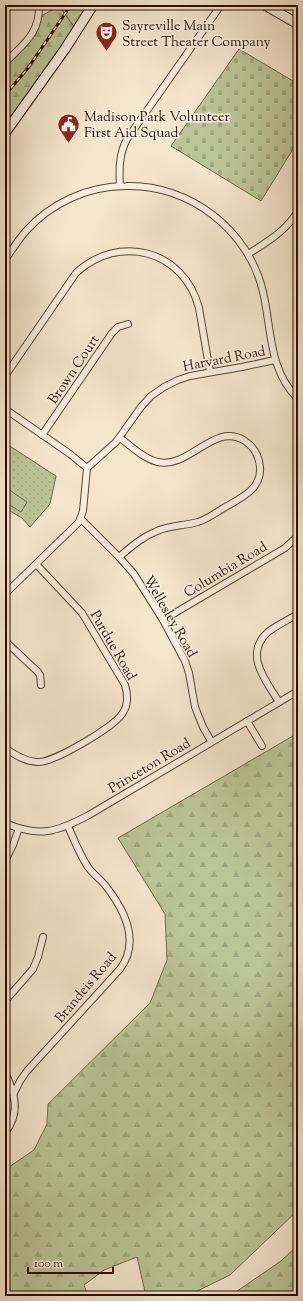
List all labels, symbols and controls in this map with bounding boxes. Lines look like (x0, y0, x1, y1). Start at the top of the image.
place label: Sayreville Main Street Theater Company (122, 17, 271, 53)
theatre icon: Sayreville Main Street Theater Company (93, 20, 119, 53)
place label: Madison Park Volunteer First Aid Squad (84, 108, 230, 144)
public building icon: Madison Park Volunteer First Aid Squad (55, 111, 81, 144)
street label: Brown Court (44, 331, 105, 409)
street label: Harvard Road (181, 342, 267, 378)
street label: Columbia Road (180, 538, 272, 604)
street label: Wellesley Road (138, 572, 201, 662)
street label: Purdue Road (84, 607, 140, 685)
street label: Princeton Road (105, 734, 195, 799)
street label: Brandeis Road (51, 949, 122, 1028)
scale bar (28, 1249, 113, 1275)
text: 100 m (34, 1255, 63, 1273)

